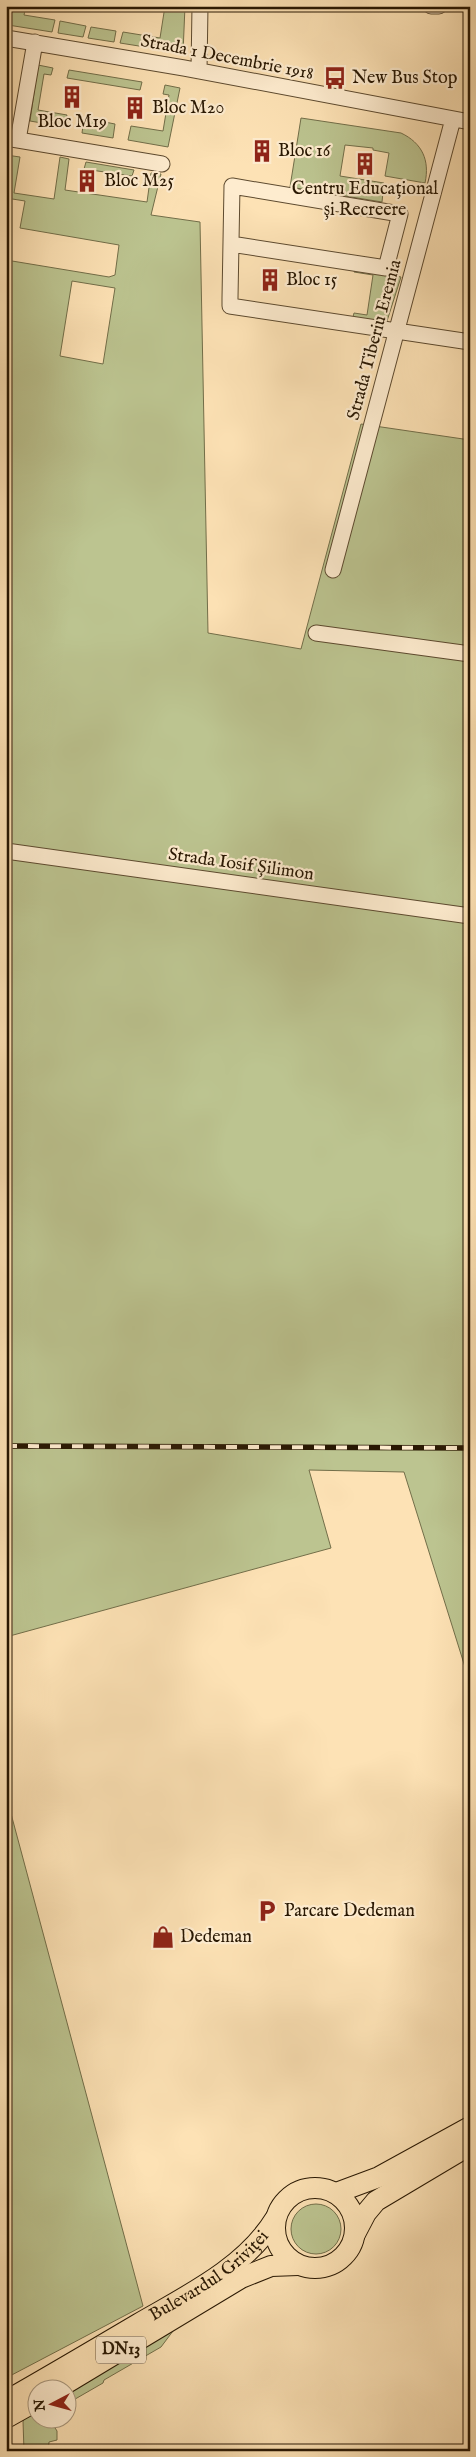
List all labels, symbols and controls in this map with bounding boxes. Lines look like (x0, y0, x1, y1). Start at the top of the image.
street label: Strada 1 Decembrie 1918 (139, 30, 315, 86)
bus stop icon: New Bus Stop (322, 65, 348, 91)
place label: New Bus Stop (352, 67, 458, 90)
building icon: Bloc M19 (59, 84, 85, 110)
building icon: Bloc M20 (122, 95, 148, 121)
place label: Bloc M20 (152, 97, 224, 120)
place label: Bloc M19 (37, 111, 107, 134)
building icon: Bloc 16 (249, 138, 275, 164)
place label: Bloc 16 (278, 140, 331, 163)
building icon: Centru Educațional și Recreere (352, 151, 378, 177)
building icon: Bloc M25 (74, 168, 100, 194)
place label: Bloc M25 (104, 170, 174, 193)
place label: Centru Educațional și Recreere (292, 178, 438, 222)
street label: Strada Tiberiu Eremia (343, 257, 408, 423)
building icon: Bloc 15 (257, 267, 283, 293)
place label: Bloc 15 (286, 269, 338, 292)
street label: Strada Iosif Șilimon (167, 843, 316, 887)
parking icon: Parcare Dedeman (254, 1898, 280, 1924)
place label: Parcare Dedeman (284, 1900, 415, 1923)
shop icon: Dedeman (150, 1924, 176, 1950)
place label: Dedeman (180, 1926, 252, 1949)
street label: Bulevardul Griviței (145, 2226, 274, 2327)
road number: DN13 (96, 2336, 146, 2364)
north arrow (28, 2380, 78, 2430)
text: N (30, 2398, 50, 2413)

